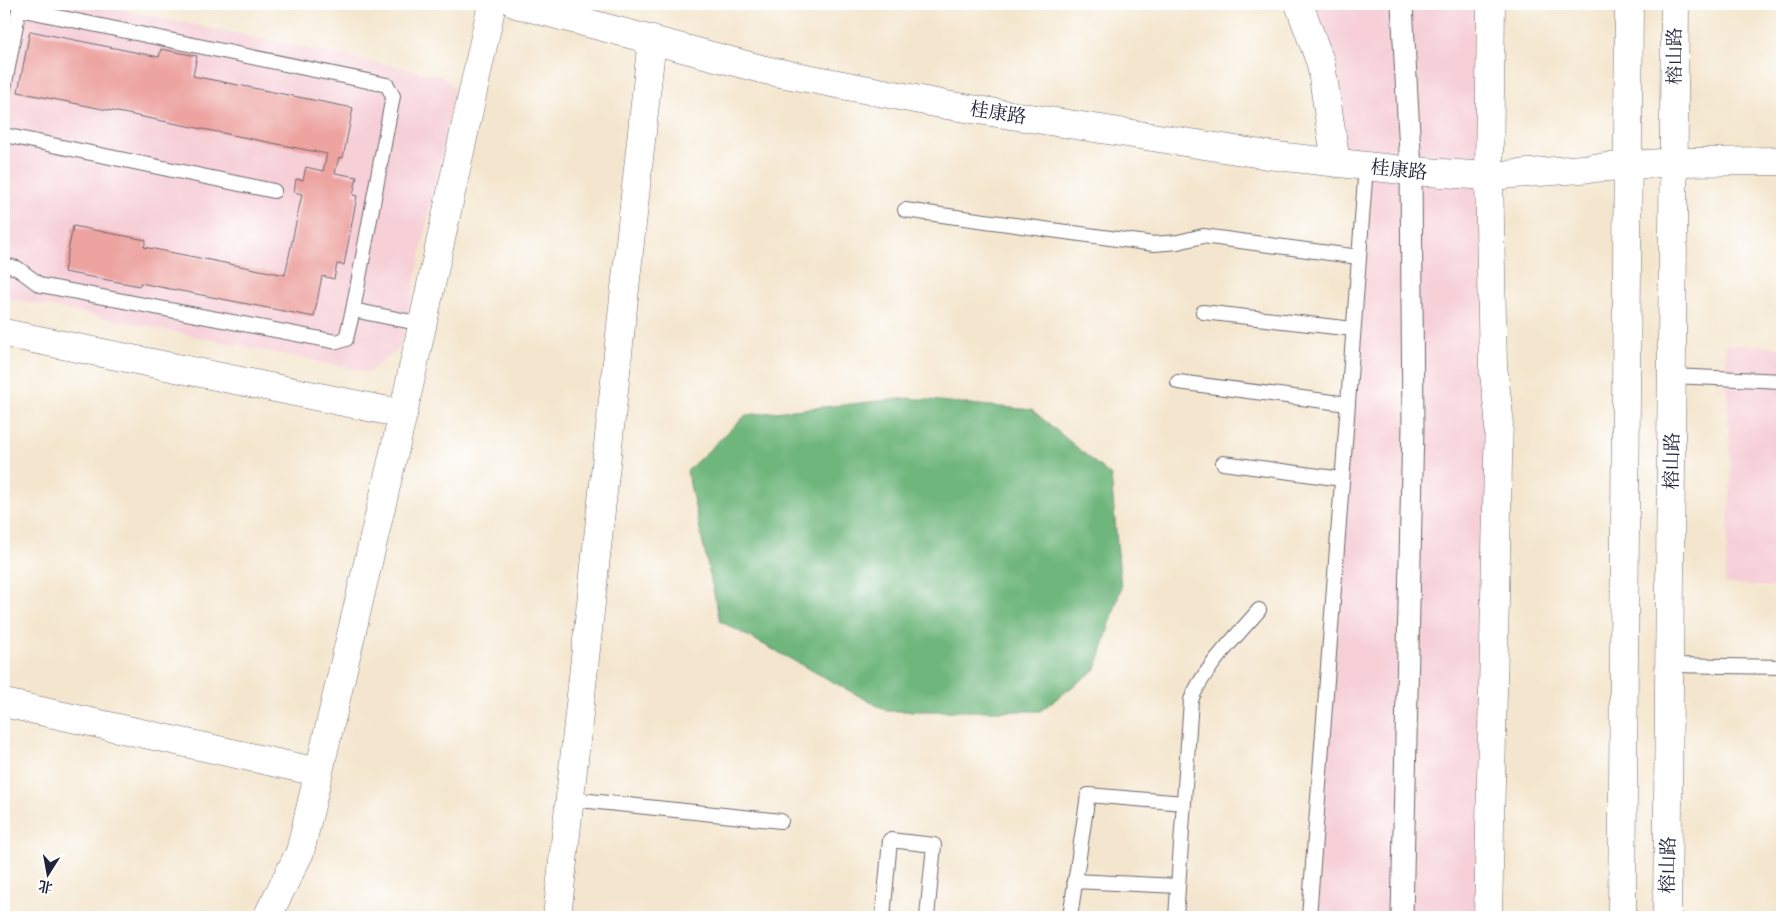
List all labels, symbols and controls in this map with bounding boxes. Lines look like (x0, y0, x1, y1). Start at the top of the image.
street label: 榕山路 (1662, 27, 1688, 85)
street label: 桂康路 (968, 96, 1028, 130)
street label: 桂康路 (1369, 154, 1429, 186)
street label: 榕山路 (1659, 432, 1685, 490)
street label: 榕山路 (1655, 836, 1681, 894)
north arrow (22, 848, 72, 898)
text: 北 (37, 876, 54, 897)

